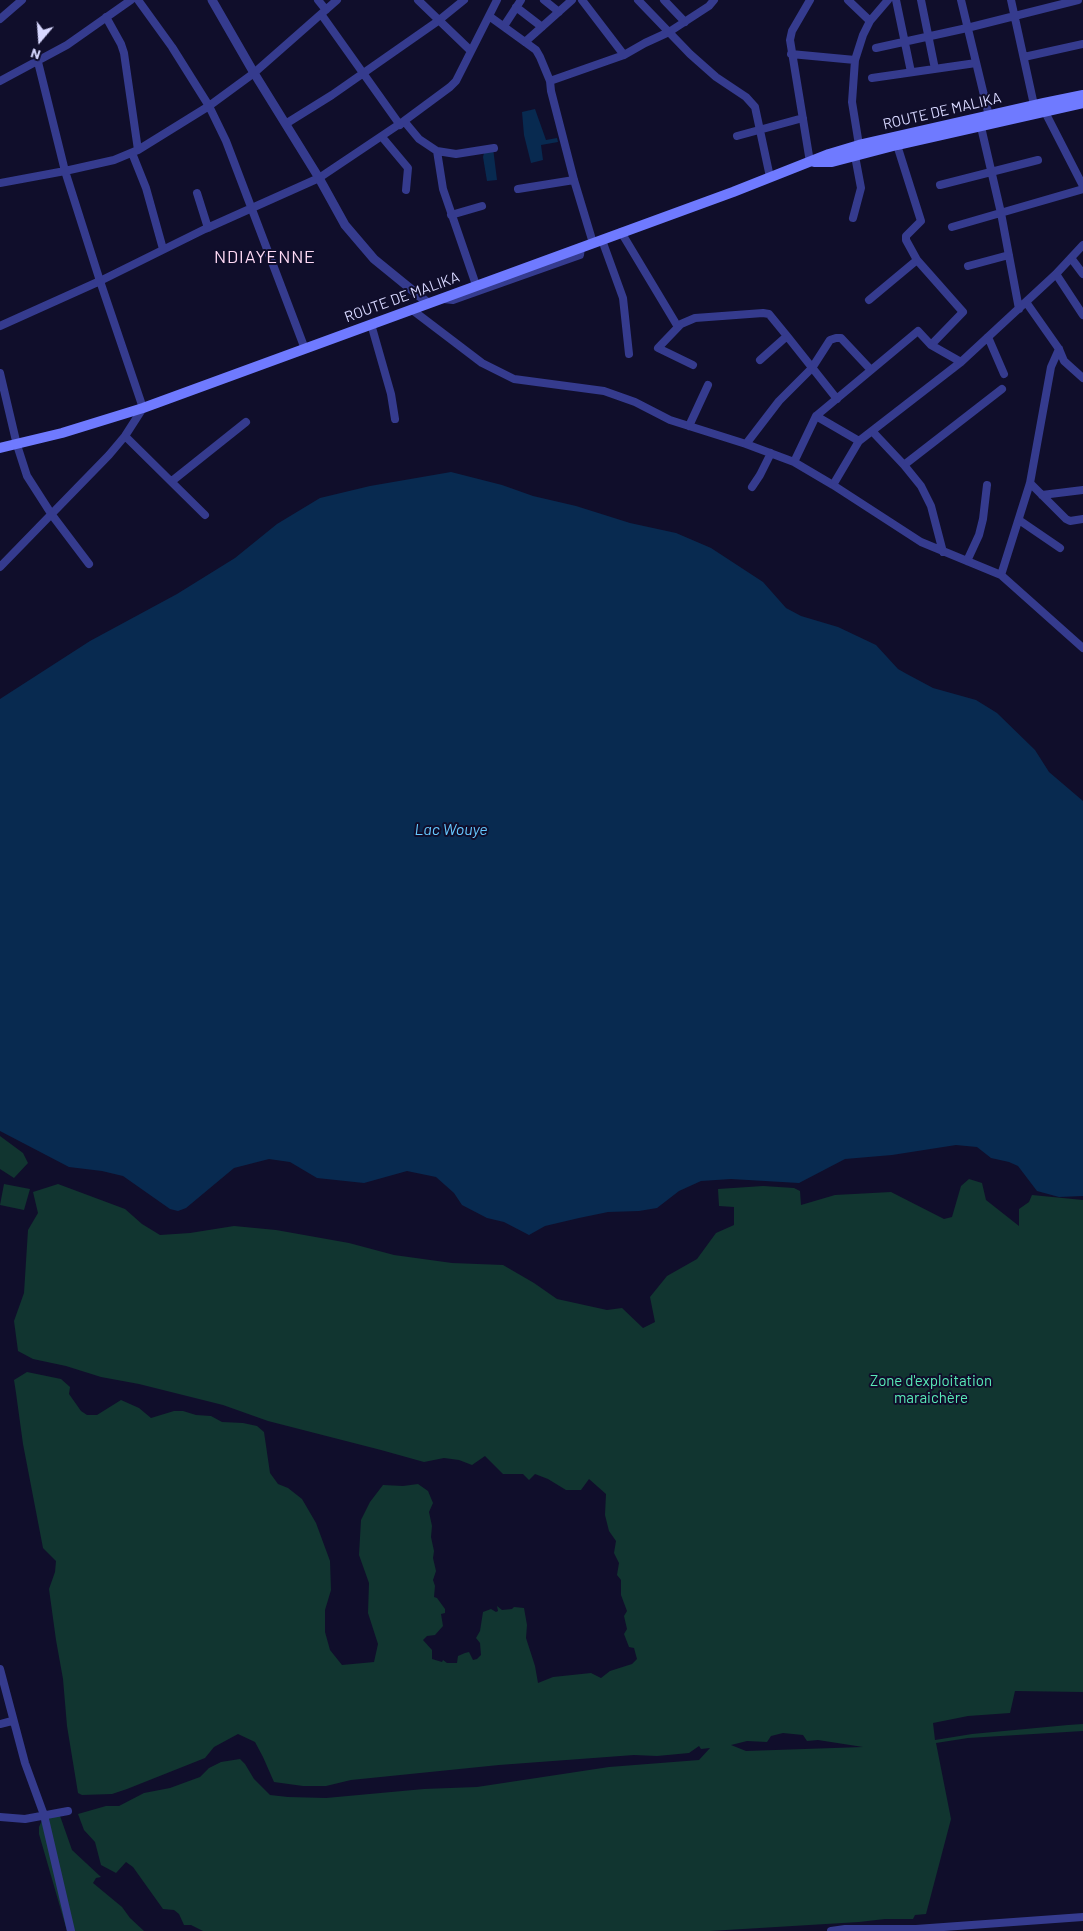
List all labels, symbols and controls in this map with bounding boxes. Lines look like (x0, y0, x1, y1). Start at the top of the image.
north arrow (15, 15, 65, 65)
text: N (28, 45, 42, 64)
street label: ROUTE DE MALIKA (881, 89, 1003, 133)
district label: NDIAYENNE (213, 246, 317, 268)
street label: ROUTE DE MALIKA (342, 268, 462, 326)
water label: Lac Wouye (414, 820, 488, 840)
park label: Zone d'exploitation maraichère (870, 1372, 992, 1407)

